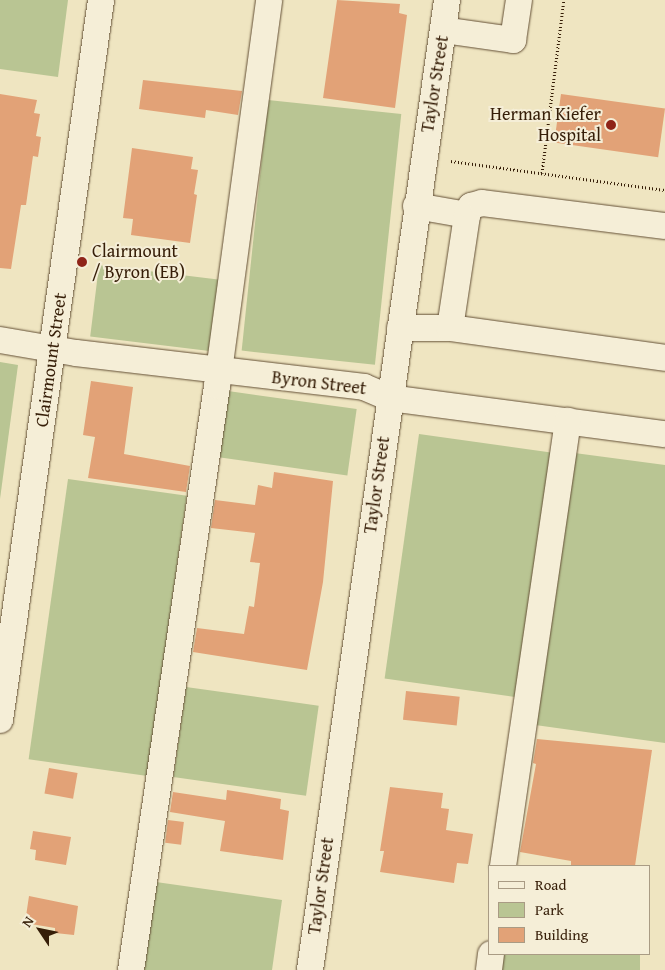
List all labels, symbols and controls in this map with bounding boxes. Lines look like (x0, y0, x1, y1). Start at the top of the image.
street label: Taylor Street (417, 34, 453, 134)
place label: Herman Kiefer Hospital (490, 104, 601, 146)
marker: Herman Kiefer Hospital (605, 119, 617, 131)
place label: Clairmount / Byron (EB) (92, 241, 185, 284)
marker: Clairmount / Byron (EB) (76, 256, 88, 268)
street label: Clairmount Street (31, 291, 71, 429)
street label: Byron Street (270, 366, 368, 400)
street label: Taylor Street (359, 435, 395, 535)
street label: Taylor Street (303, 836, 339, 936)
legend (488, 865, 650, 955)
text: Road (535, 874, 566, 895)
text: Park (535, 899, 564, 920)
north arrow (15, 905, 65, 955)
text: N (17, 912, 38, 931)
text: Building (535, 924, 588, 945)

